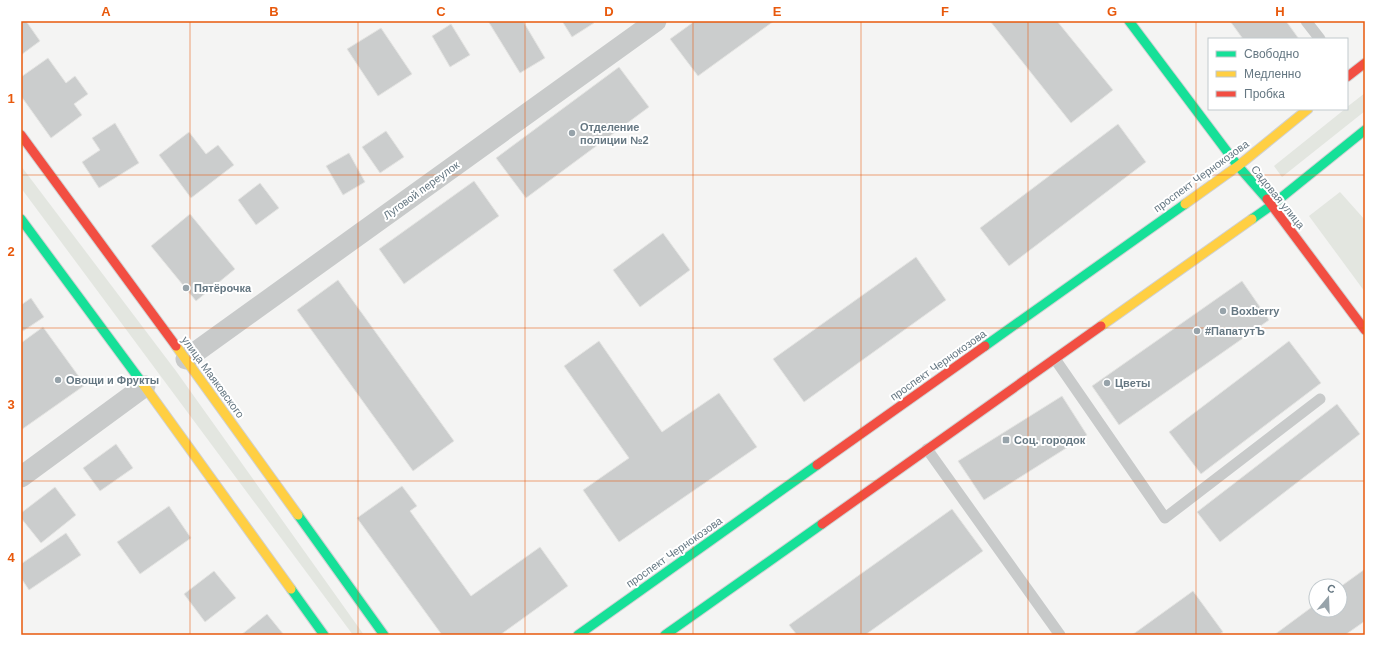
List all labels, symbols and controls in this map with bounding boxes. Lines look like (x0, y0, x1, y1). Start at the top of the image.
text: A (101, 4, 111, 19)
text: B (269, 4, 279, 19)
text: C (436, 4, 446, 19)
text: D (604, 4, 614, 19)
text: E (773, 4, 782, 19)
text: F (941, 4, 949, 19)
text: G (1107, 4, 1117, 19)
text: H (1275, 4, 1285, 19)
legend (1208, 38, 1348, 110)
text: Свободно (1244, 47, 1299, 61)
text: Медленно (1244, 67, 1301, 81)
text: Пробка (1244, 87, 1285, 101)
text: 1 (7, 91, 15, 106)
place label: Отделение полиции №2 (580, 121, 649, 146)
marker: Отделение полиции №2 (567, 128, 577, 138)
street label: проспект Чернокозова (1151, 137, 1251, 214)
street label: Луговой переулок (381, 158, 461, 222)
street label: Садовая улица (1249, 163, 1308, 232)
text: 2 (7, 244, 15, 259)
place label: Пятёрочка (194, 282, 252, 294)
marker: Пятёрочка (181, 283, 191, 293)
place label: Boxberry (1231, 305, 1280, 317)
marker: Boxberry (1218, 306, 1228, 316)
place label: #ПапатутЪ (1205, 325, 1265, 337)
marker: #ПапатутЪ (1192, 326, 1202, 336)
street label: проспект Чернокозова (888, 327, 989, 403)
street label: улица Маяковского (179, 334, 247, 420)
place label: Овощи и Фрукты (66, 374, 159, 386)
marker: Овощи и Фрукты (53, 375, 63, 385)
place label: Цветы (1115, 377, 1150, 389)
marker: Цветы (1102, 378, 1112, 388)
text: 3 (7, 397, 15, 412)
place label: Соц. городок (1014, 434, 1086, 446)
marker: Соц. городок (1001, 435, 1011, 445)
street label: проспект Чернокозова (624, 514, 725, 590)
text: 4 (7, 550, 15, 565)
north arrow (1308, 578, 1348, 618)
text: С (1326, 582, 1337, 596)

